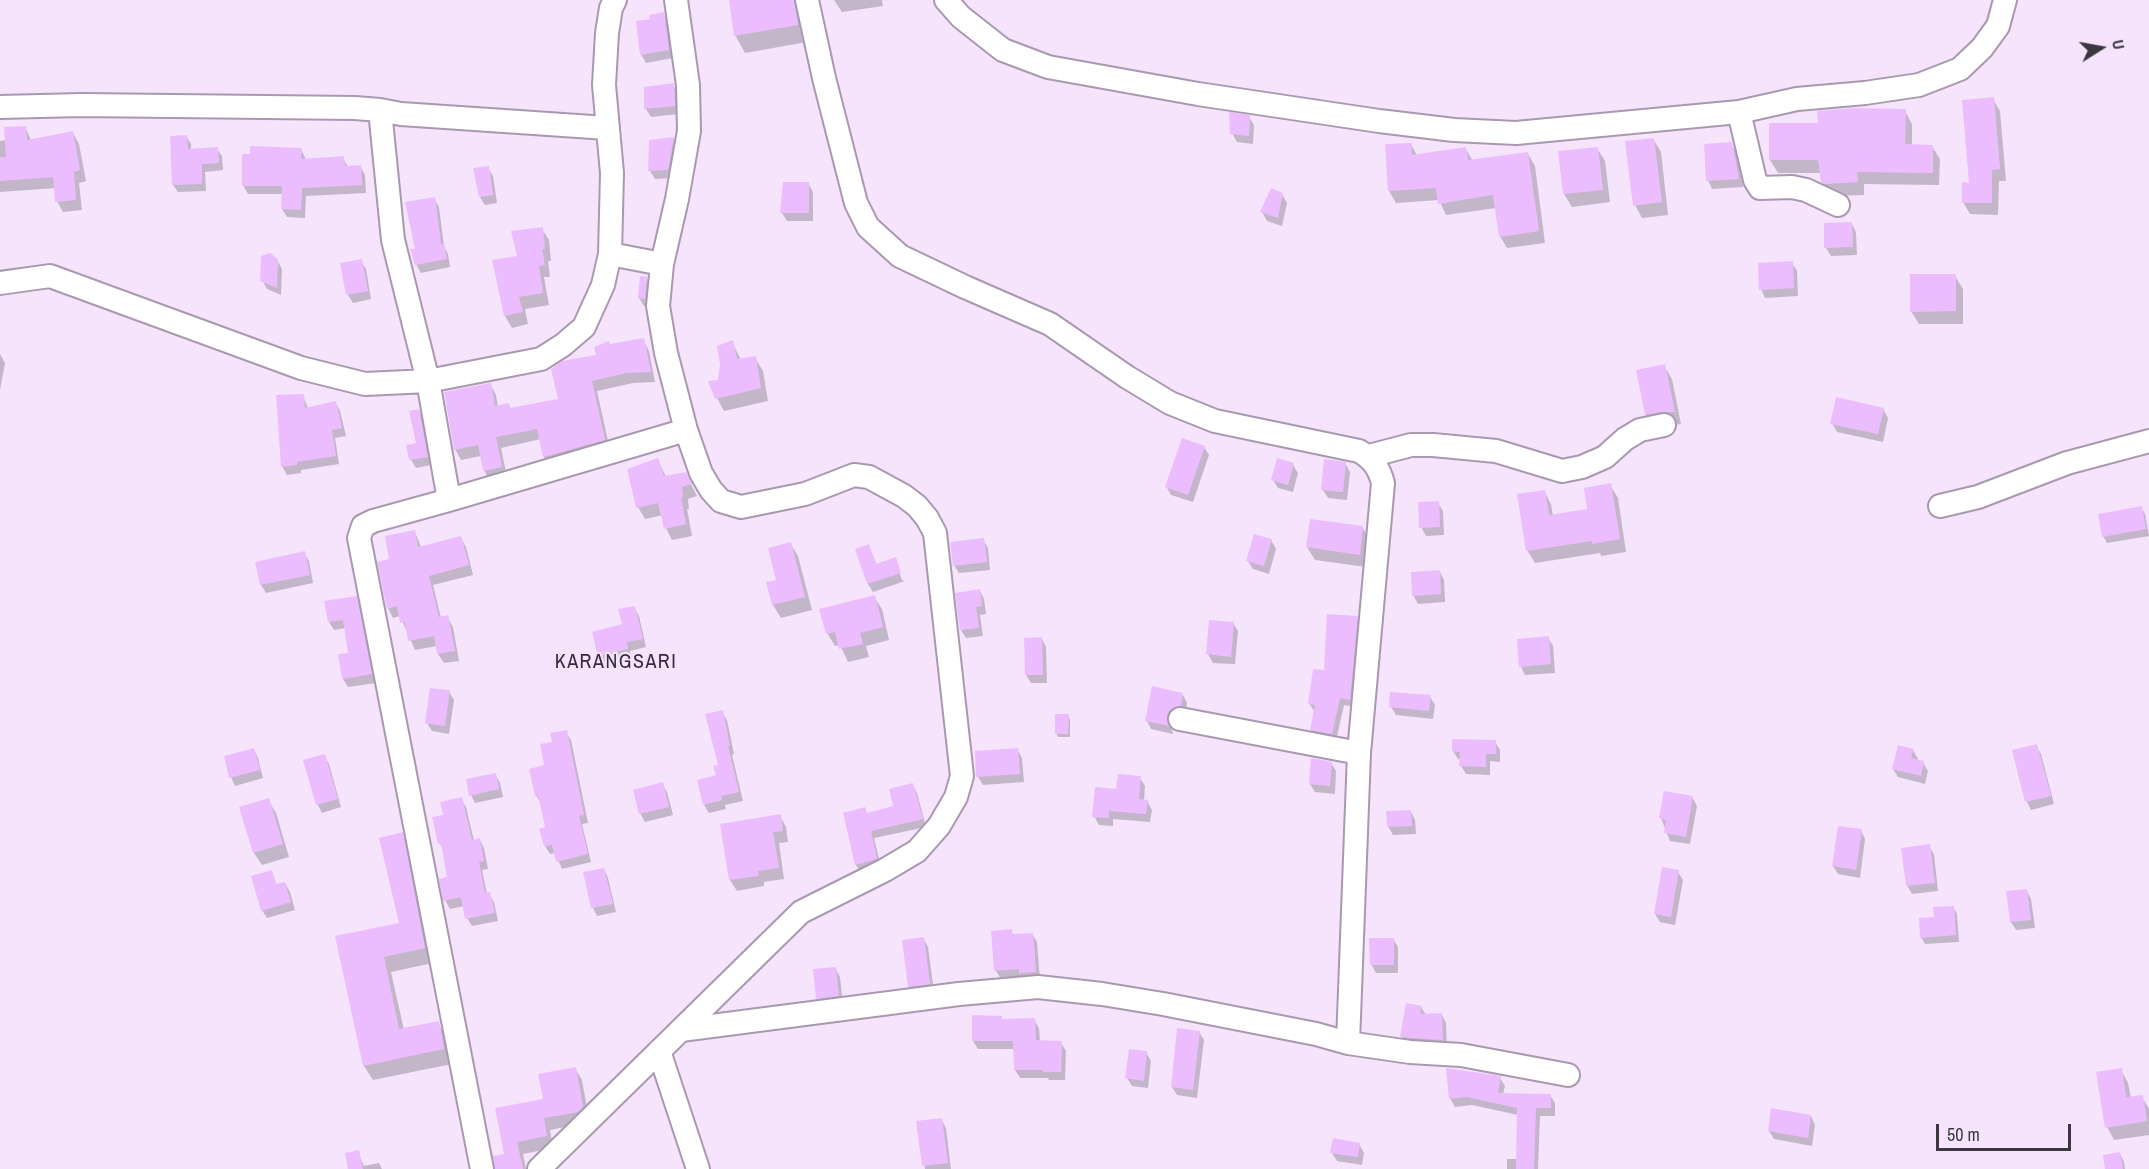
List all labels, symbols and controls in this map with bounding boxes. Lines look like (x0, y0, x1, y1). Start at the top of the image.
north arrow (2071, 18, 2131, 78)
text: U (2107, 38, 2130, 51)
district label: KARANGSARI (555, 651, 677, 675)
scale bar (1939, 1112, 2074, 1150)
text: 50 m (1947, 1122, 1980, 1147)

